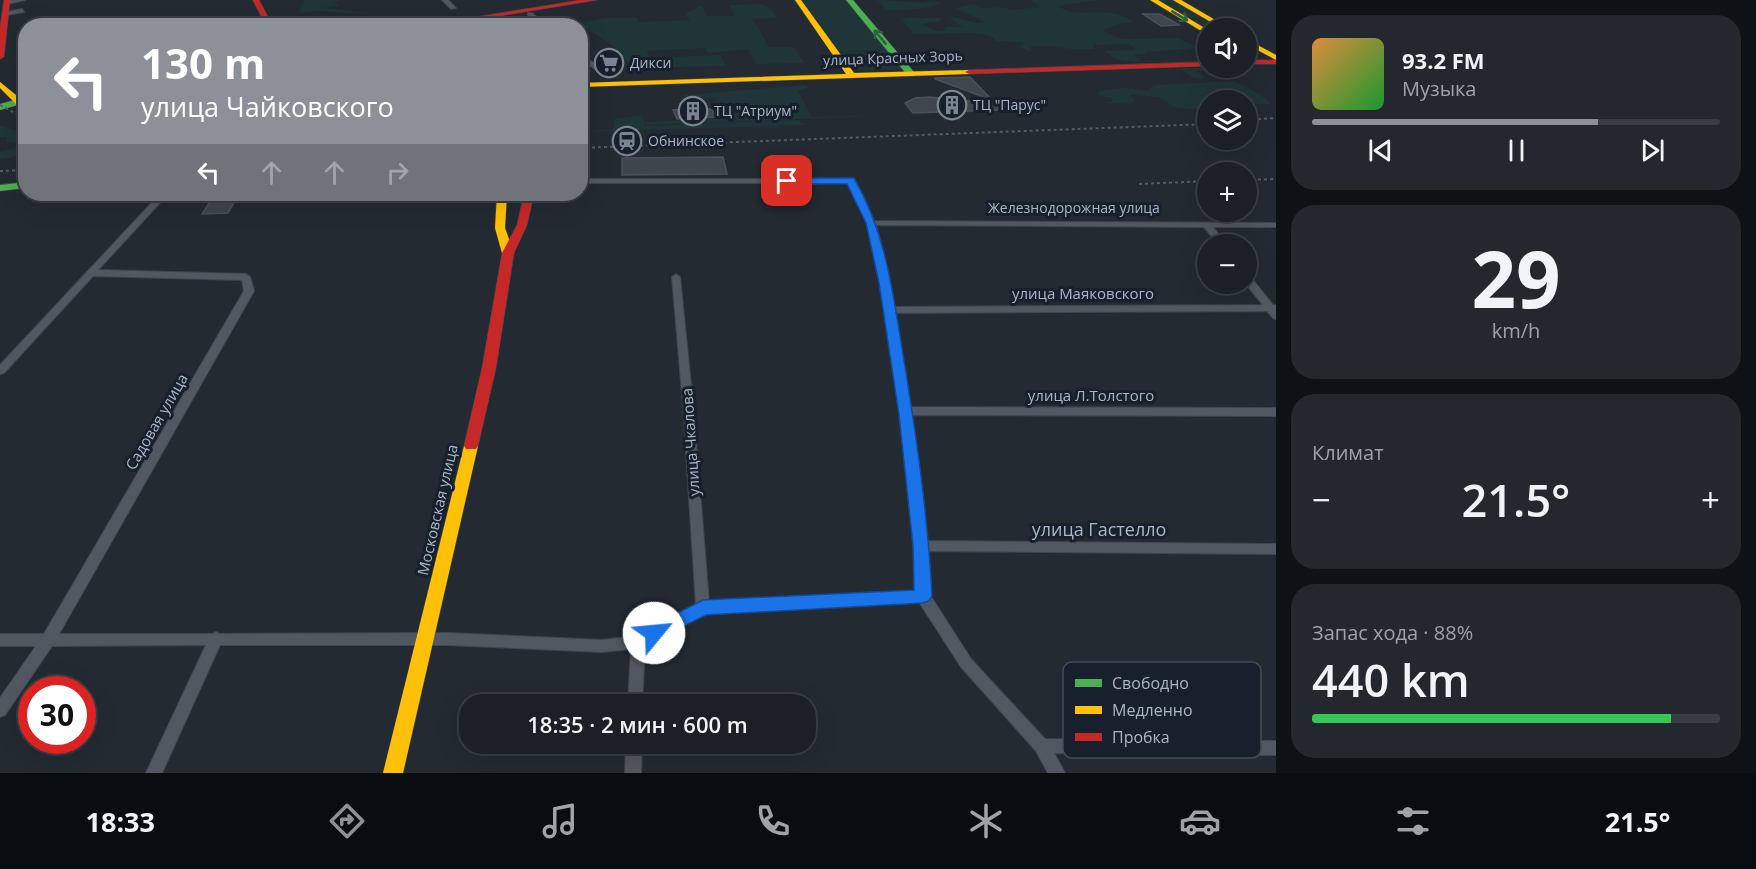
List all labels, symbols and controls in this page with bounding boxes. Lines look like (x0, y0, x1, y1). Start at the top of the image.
one-way arrow (1171, 11, 1188, 23)
map controls (1197, 18, 1257, 294)
button: sound (1197, 18, 1257, 78)
one-way arrow (874, 29, 887, 45)
text: 130 m (141, 34, 265, 91)
icon: left (42, 42, 120, 120)
text: 93.2 FM (1402, 45, 1485, 75)
street label: улица Красных Зорь (823, 46, 963, 69)
supermarket icon: Дикси (593, 47, 625, 79)
place label: Дикси (630, 53, 671, 72)
text: Музыка (1402, 75, 1476, 102)
text: улица Чайковского (141, 88, 394, 125)
building icon: ТЦ "Парус" (936, 89, 968, 121)
button: layers (1197, 90, 1257, 150)
building icon: ТЦ "Атриум" (677, 95, 709, 127)
place label: ТЦ "Парус" (973, 95, 1046, 114)
place label: ТЦ "Атриум" (714, 101, 797, 120)
station icon: Обнинское (611, 125, 643, 157)
place label: Обнинское (648, 131, 724, 150)
icon: previous (1364, 134, 1397, 167)
icon: pause (1500, 134, 1533, 167)
icon: next (1636, 134, 1669, 167)
pin (761, 155, 812, 206)
icon: left (192, 156, 225, 189)
icon: ahead (255, 156, 288, 189)
icon: ahead (318, 156, 351, 189)
icon: right (381, 156, 414, 189)
button: + (1197, 162, 1257, 222)
icon: arrive (770, 164, 803, 197)
street label: Железнодорожная улица (988, 198, 1160, 217)
text: 29 (1471, 225, 1561, 331)
button: − (1197, 234, 1257, 294)
street label: улица Маяковского (1012, 283, 1154, 303)
text: km/h (1492, 317, 1540, 344)
street label: Садовая улица (120, 370, 192, 473)
street label: улица Л.Толстого (1028, 385, 1154, 405)
street label: улица Чкалова (676, 387, 704, 497)
text: Климат (1312, 439, 1384, 466)
street label: Московская улица (412, 442, 462, 577)
text: 21.5° (1462, 469, 1570, 530)
text: − (1312, 477, 1331, 522)
text: + (1701, 477, 1720, 522)
street label: улица Гастелло (1032, 517, 1166, 541)
position arrow (622, 601, 686, 665)
text: Запас хода · 88% (1312, 619, 1473, 646)
text: 440 km (1312, 649, 1470, 710)
legend (1063, 662, 1261, 758)
text: Свободно (1112, 672, 1189, 694)
speed limit sign: 30 (18, 676, 96, 754)
text: Медленно (1112, 699, 1193, 721)
text: 18:35 · 2 мин · 600 m (527, 709, 748, 739)
text: Пробка (1112, 726, 1170, 748)
icon: directions (326, 800, 368, 842)
icon: music (539, 800, 581, 842)
icon: phone (752, 800, 794, 842)
icon: climate (965, 800, 1007, 842)
icon: car (1179, 800, 1221, 842)
icon: filters (1392, 800, 1434, 842)
text: 18:33 (86, 803, 155, 840)
text: 21.5° (1605, 803, 1670, 840)

